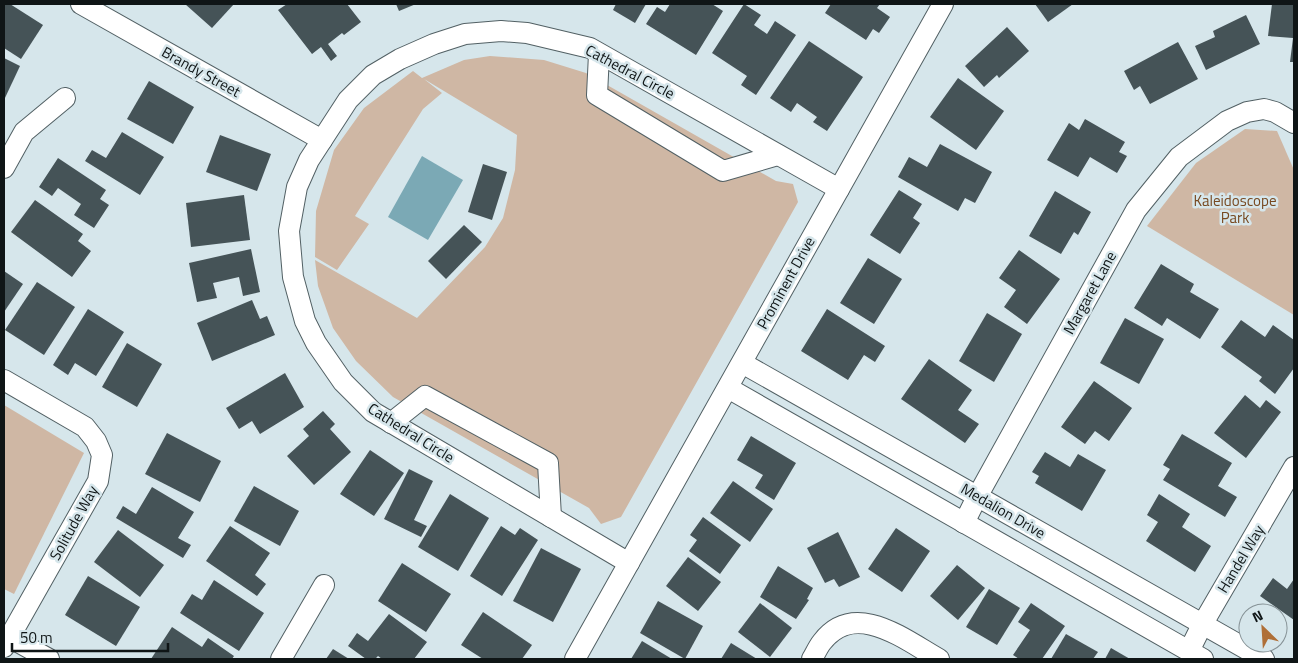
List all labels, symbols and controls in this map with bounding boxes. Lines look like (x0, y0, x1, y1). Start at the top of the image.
street label: Cathedral Circle (582, 38, 679, 105)
street label: Brandy Street (158, 40, 246, 103)
park label: Kaleidoscope Park (1193, 189, 1277, 229)
street label: Prominent Drive (751, 232, 821, 333)
street label: Margaret Lane (1057, 247, 1122, 339)
street label: Cathedral Circle (364, 397, 459, 468)
street label: Medalion Drive (957, 477, 1050, 544)
street label: Solitude Way (43, 481, 104, 564)
street label: Handel Way (1211, 520, 1270, 597)
north arrow (1238, 603, 1288, 653)
text: N (1248, 604, 1266, 627)
scale bar (12, 620, 169, 652)
text: 50 m (20, 626, 53, 649)

